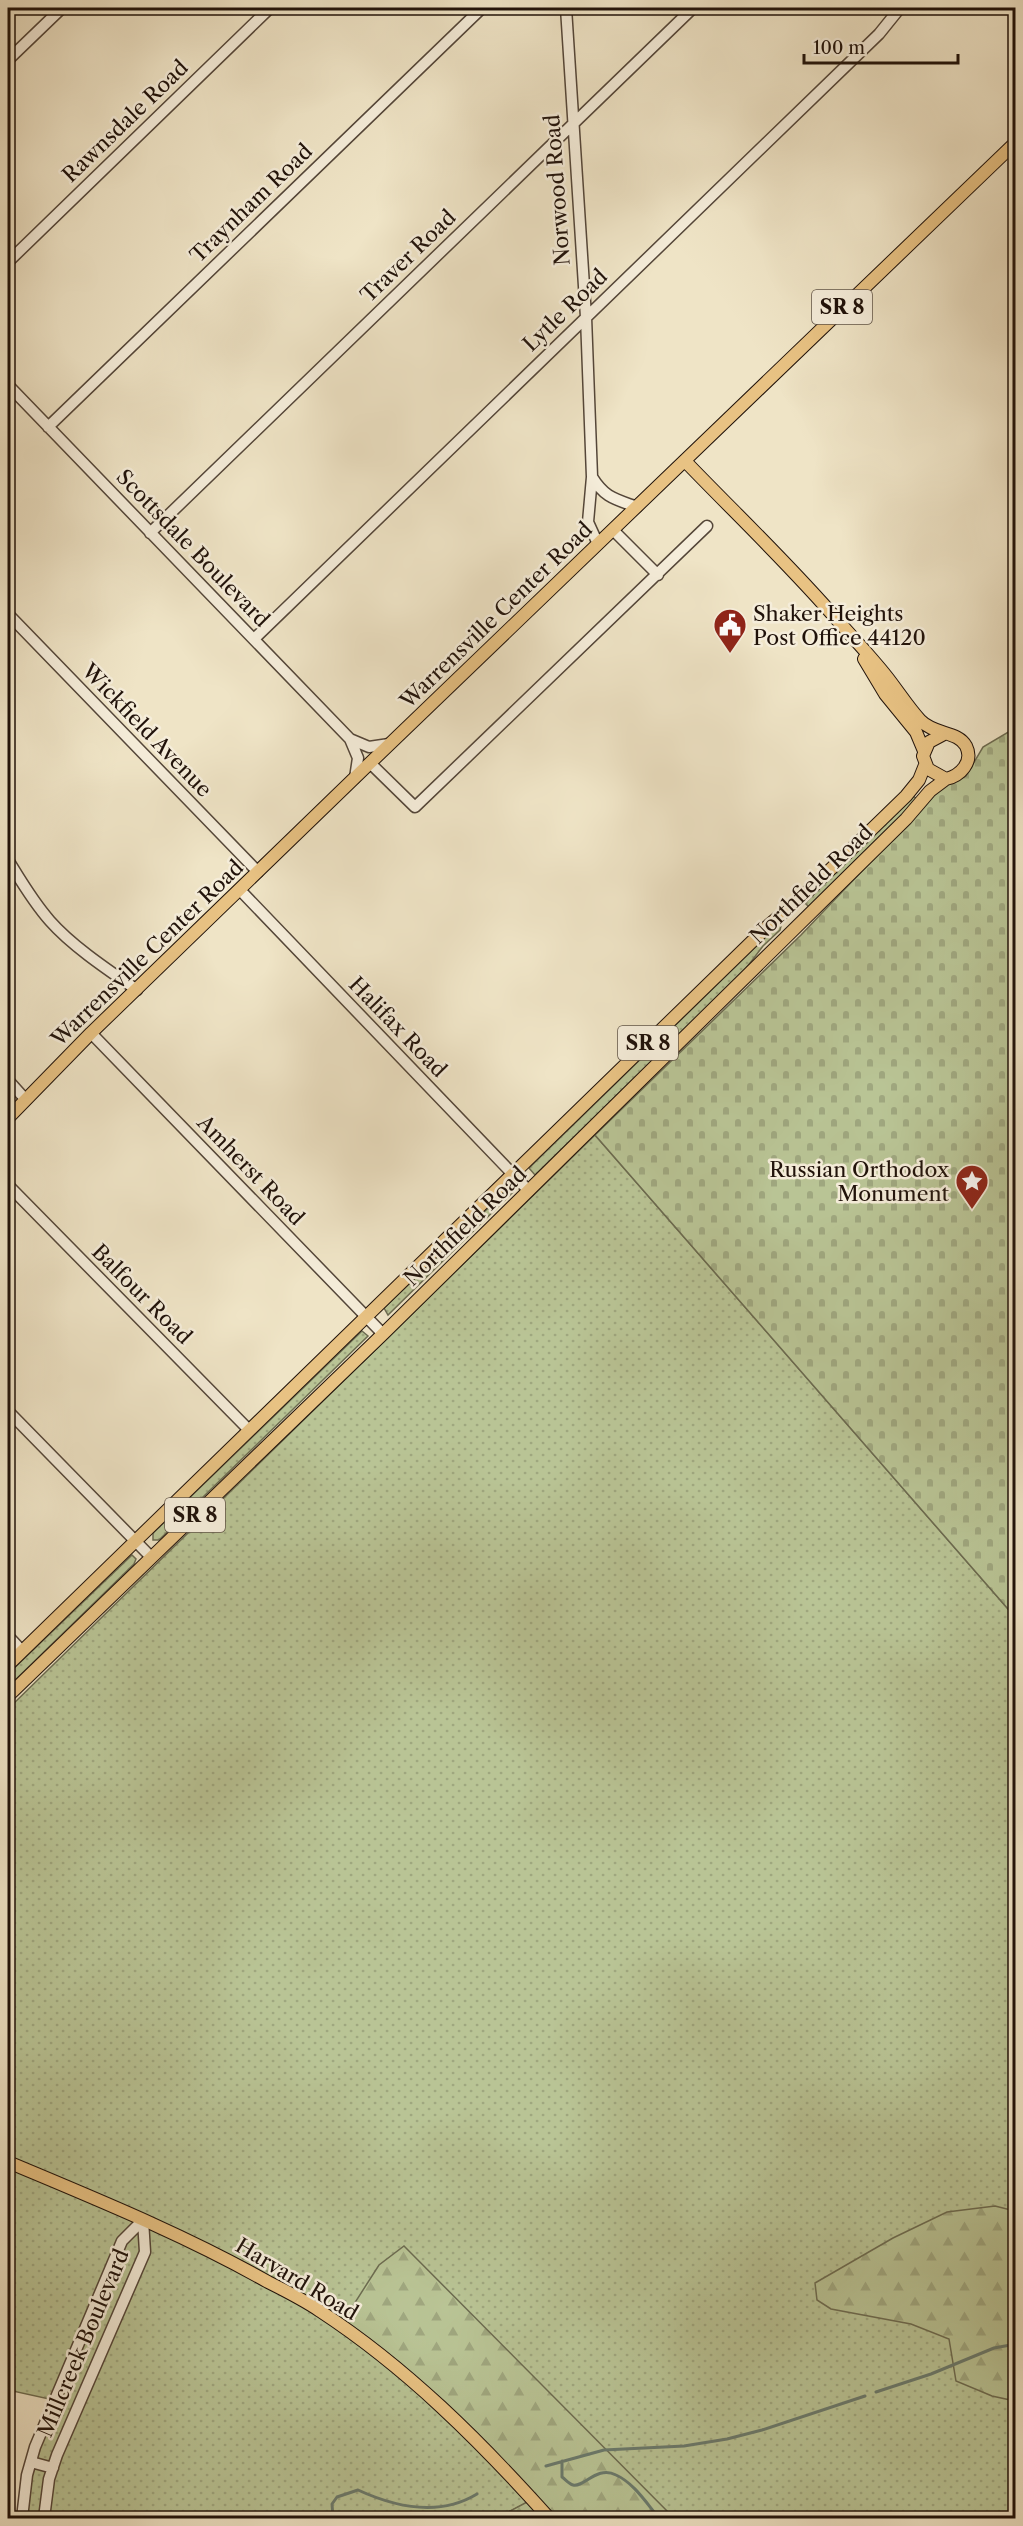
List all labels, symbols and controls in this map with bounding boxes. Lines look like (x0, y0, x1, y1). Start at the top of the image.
scale bar (804, 27, 958, 65)
text: 100 m (813, 37, 865, 59)
street label: Rawnsdale Road (57, 55, 193, 187)
street label: Norwood Road (539, 113, 575, 266)
street label: Traynham Road (185, 138, 317, 268)
street label: Traver Road (355, 204, 461, 307)
street label: Lytle Road (518, 264, 612, 356)
road number: SR 8 (812, 290, 872, 324)
street label: Scottsdale Boulevard (111, 464, 275, 632)
street label: Warrensville Center Road (394, 516, 597, 714)
place label: Shaker Heights Post Office 44120 (753, 601, 926, 650)
public building icon: Shaker Heights Post Office 44120 (712, 607, 748, 654)
street label: Wickfield Avenue (76, 657, 217, 802)
street label: Northfield Road (745, 819, 878, 949)
street label: Warrensville Center Road (45, 854, 248, 1052)
street label: Halifax Road (344, 972, 452, 1082)
road number: SR 8 (618, 1026, 678, 1060)
street label: Amherst Road (192, 1109, 310, 1230)
place label: Russian Orthodox Monument (769, 1157, 950, 1206)
street label: Northfield Road (399, 1161, 532, 1291)
place icon: Russian Orthodox Monument (954, 1163, 990, 1210)
street label: Balfour Road (87, 1239, 197, 1349)
road number: SR 8 (165, 1498, 225, 1532)
street label: Harvard Road (231, 2233, 363, 2325)
street label: Millcreek Boulevard (32, 2245, 134, 2441)

